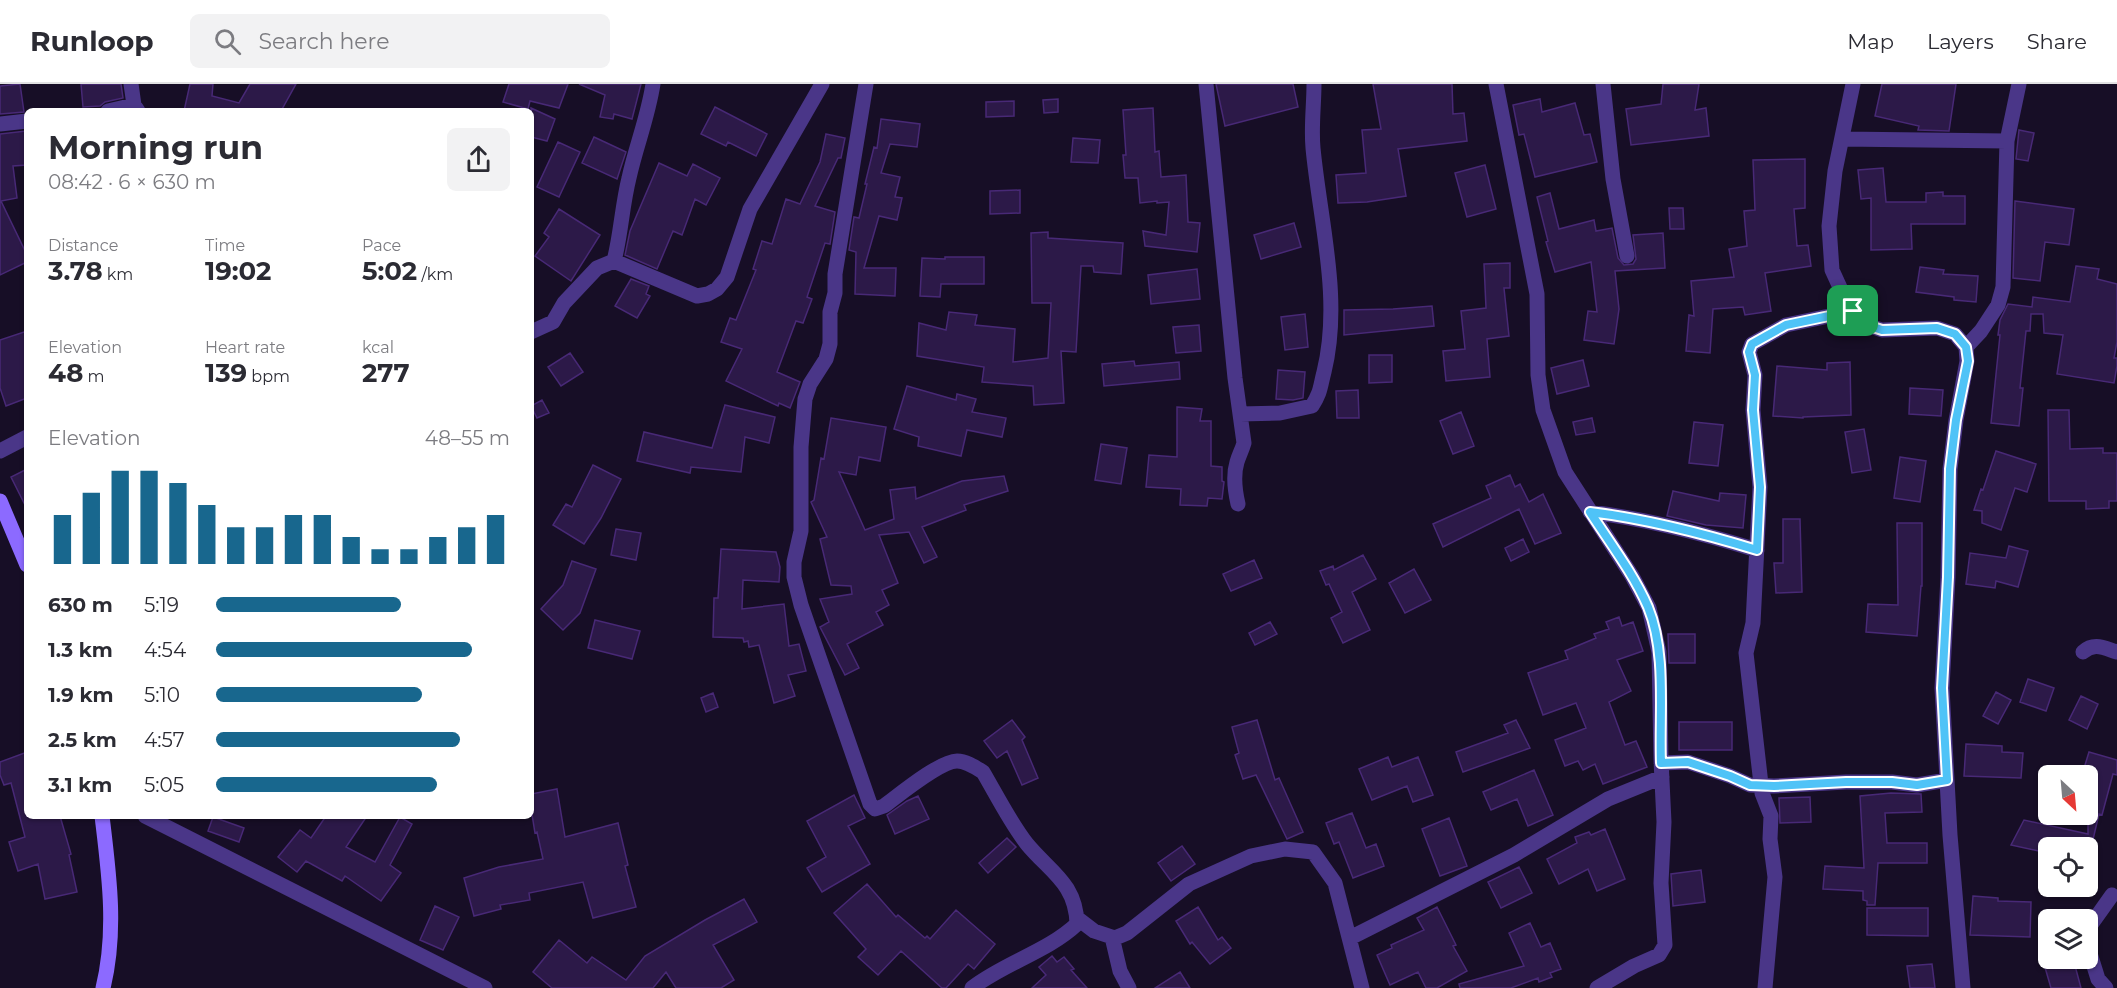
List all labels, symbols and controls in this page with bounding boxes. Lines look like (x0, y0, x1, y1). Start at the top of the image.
search box (190, 14, 610, 68)
text: Runloop (30, 24, 154, 58)
icon: search (211, 25, 244, 58)
text: Search here (259, 28, 389, 55)
text: Map (1847, 29, 1894, 54)
text: Layers (1927, 29, 1994, 54)
text: Share (2027, 29, 2087, 54)
text: Morning run (48, 127, 263, 167)
button: share (447, 128, 510, 191)
text: 08:42 · 6 × 630 m (48, 170, 216, 194)
text: Distance (48, 236, 118, 255)
text: Time (205, 236, 245, 255)
text: Pace (362, 236, 401, 255)
text: 3.78 (48, 255, 103, 287)
text: 19:02 (205, 255, 271, 287)
text: 5:02 (362, 255, 417, 287)
text: km (103, 265, 133, 284)
text: /km (417, 265, 453, 284)
pin (1827, 285, 1878, 336)
icon: arrive (1836, 294, 1869, 327)
text: Elevation (48, 338, 122, 357)
text: Heart rate (205, 338, 285, 357)
text: kcal (362, 338, 394, 357)
text: 48 (48, 357, 83, 389)
text: 139 (205, 357, 247, 389)
text: 277 (362, 357, 410, 389)
text: m (83, 367, 105, 386)
text: bpm (247, 367, 290, 386)
text: Elevation (48, 426, 140, 450)
text: 48–55 m (425, 426, 510, 450)
text: 630 m (48, 593, 113, 617)
text: 5:19 (144, 593, 179, 617)
text: 1.3 km (48, 638, 113, 662)
text: 4:54 (144, 638, 186, 662)
text: 1.9 km (48, 683, 114, 707)
text: 5:10 (144, 683, 180, 707)
text: 2.5 km (48, 728, 117, 752)
text: 4:57 (144, 728, 184, 752)
north arrow (2038, 765, 2098, 825)
map controls (2038, 765, 2098, 969)
text: 3.1 km (48, 773, 112, 797)
text: 5:05 (144, 773, 184, 797)
button: locate (2038, 837, 2098, 897)
button: layers (2038, 909, 2098, 969)

